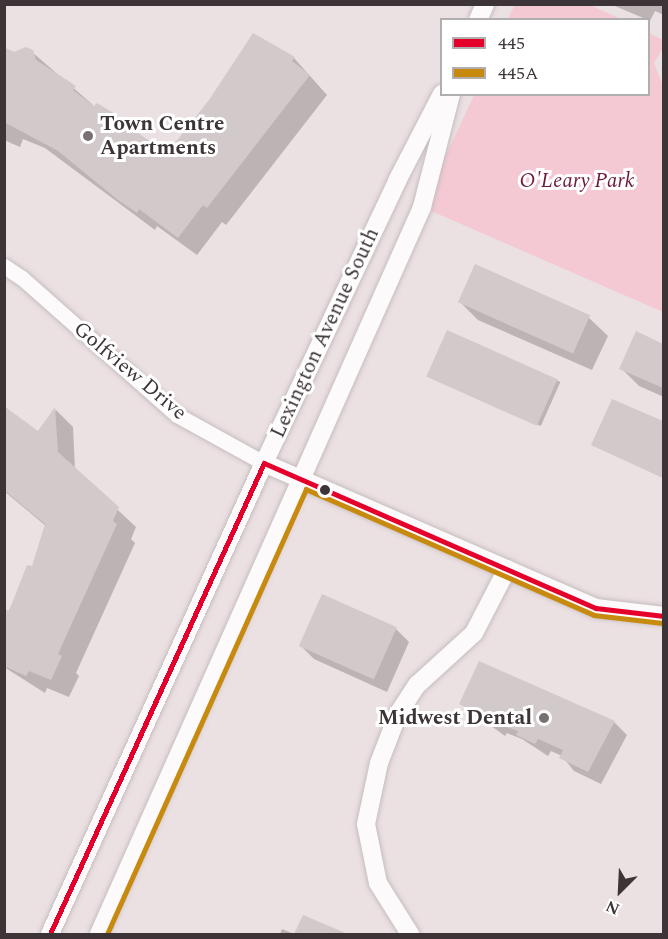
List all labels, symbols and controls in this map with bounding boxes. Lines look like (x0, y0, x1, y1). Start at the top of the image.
legend (440, 18, 650, 96)
text: 445 (498, 30, 525, 57)
text: 445A (498, 60, 539, 87)
place label: Town Centre Apartments (100, 111, 224, 161)
marker: Town Centre Apartments (81, 129, 95, 143)
park label: O'Leary Park (520, 168, 634, 194)
street label: Lexington Avenue South (265, 224, 385, 442)
street label: Golfview Drive (68, 316, 192, 426)
unlabelled marker (319, 484, 331, 496)
place label: Midwest Dental (378, 705, 532, 731)
marker: Midwest Dental (537, 711, 551, 725)
north arrow (590, 861, 650, 921)
text: N (602, 894, 624, 921)

